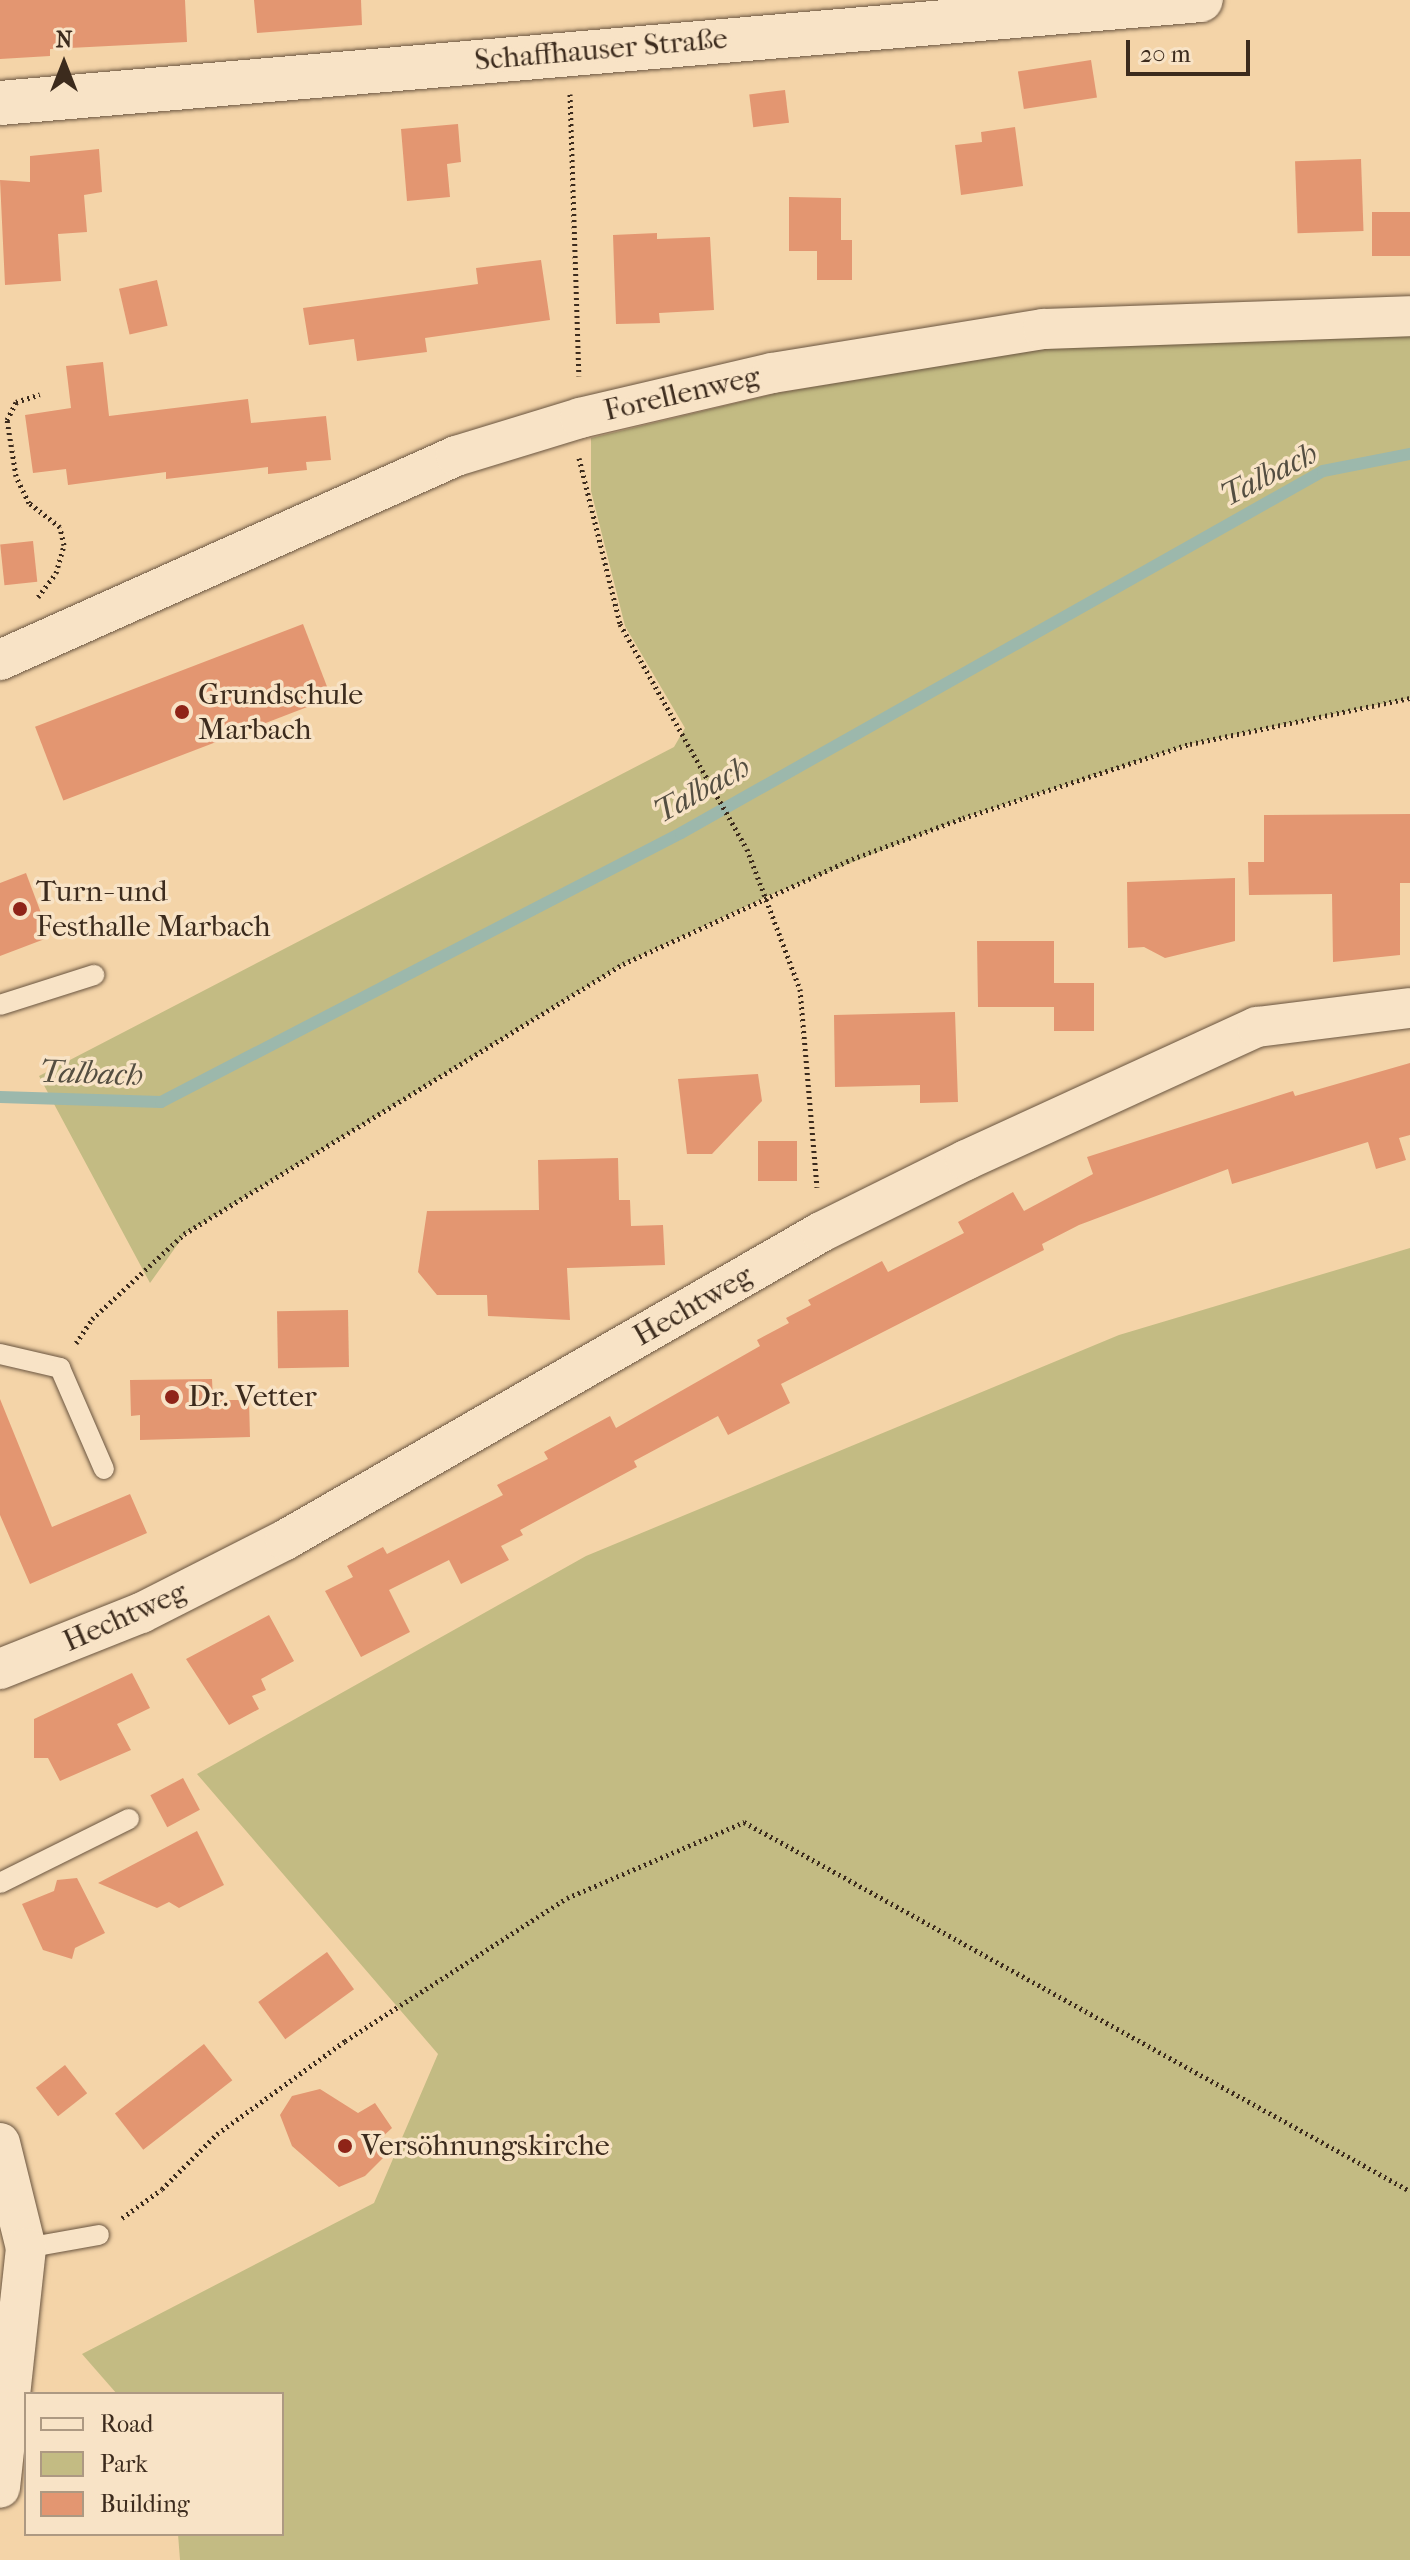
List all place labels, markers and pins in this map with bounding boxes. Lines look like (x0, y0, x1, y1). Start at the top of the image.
place label: Grundschule Marbach (198, 677, 363, 748)
marker: Grundschule Marbach (173, 703, 191, 721)
place label: Turn- und Festhalle Marbach (36, 874, 271, 944)
marker: Turn- und Festhalle Marbach (11, 900, 29, 918)
place label: Dr. Vetter (188, 1379, 317, 1415)
marker: Dr. Vetter (163, 1388, 181, 1406)
place label: Versöhnungskirche (361, 2128, 610, 2164)
marker: Versöhnungskirche (336, 2137, 354, 2155)

